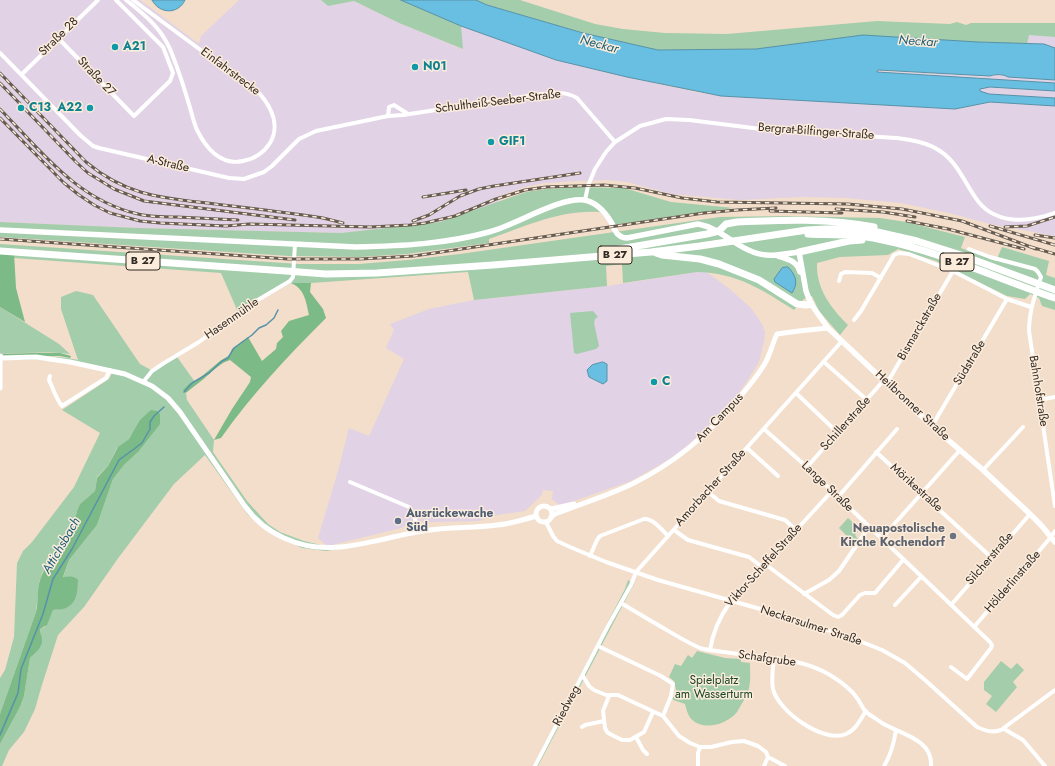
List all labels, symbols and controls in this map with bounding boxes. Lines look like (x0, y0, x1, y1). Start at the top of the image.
street label: Straße 28 (36, 15, 82, 59)
water label: Neckar (578, 32, 620, 58)
water label: Neckar (898, 33, 938, 51)
place label: A21 (123, 40, 146, 54)
marker: A21 (110, 42, 120, 52)
street label: Einfahrstrecke (198, 45, 262, 99)
street label: Straße 27 (74, 54, 118, 100)
place label: N01 (423, 60, 447, 74)
marker: N01 (410, 62, 420, 72)
street label: Schultheiß-Seeber-Straße (434, 87, 562, 117)
place label: C13 (29, 101, 51, 115)
place label: A22 (57, 101, 82, 115)
marker: C13 (16, 103, 26, 113)
marker: A22 (85, 103, 95, 113)
street label: Bergrat-Bilfinger-Straße (757, 121, 875, 143)
place label: GIF1 (499, 135, 525, 149)
marker: GIF1 (486, 137, 496, 147)
street label: A-Straße (146, 152, 190, 176)
road number: B 27 (598, 246, 632, 264)
road number: B 27 (126, 252, 160, 270)
road number: B 27 (940, 253, 974, 271)
street label: Bismarckstraße (895, 291, 945, 363)
street label: Hasenmühle (202, 295, 262, 343)
street label: Südstraße (951, 338, 989, 388)
street label: Bahnhofstraße (1025, 354, 1051, 428)
street label: Heilbronner Straße (872, 368, 952, 444)
place label: C (662, 375, 670, 389)
marker: C (649, 377, 659, 387)
street label: Am Campus (693, 391, 747, 445)
street label: Schillerstraße (818, 394, 874, 454)
street label: Amorbacher Straße (673, 446, 749, 530)
street label: Lange Straße (798, 459, 856, 515)
street label: Mörikestraße (887, 461, 945, 515)
place label: Ausrückewache Süd (406, 507, 493, 535)
water label: Attichsbach (40, 515, 84, 577)
marker: Ausrückewache Süd (393, 516, 403, 526)
street label: Viktor-Scheffel-Straße (723, 521, 805, 611)
place label: Neuapostolische Kirche Kochendorf (840, 522, 945, 550)
street label: Silcherstraße (963, 530, 1017, 588)
marker: Neuapostolische Kirche Kochendorf (948, 531, 958, 541)
street label: Hölderlinstraße (982, 548, 1044, 616)
street label: Neckarsulmer Straße (758, 603, 864, 649)
street label: Schafgrube (737, 648, 797, 670)
park label: Spielplatz am Wasserturm (675, 674, 753, 702)
street label: Riedweg (550, 683, 584, 729)

